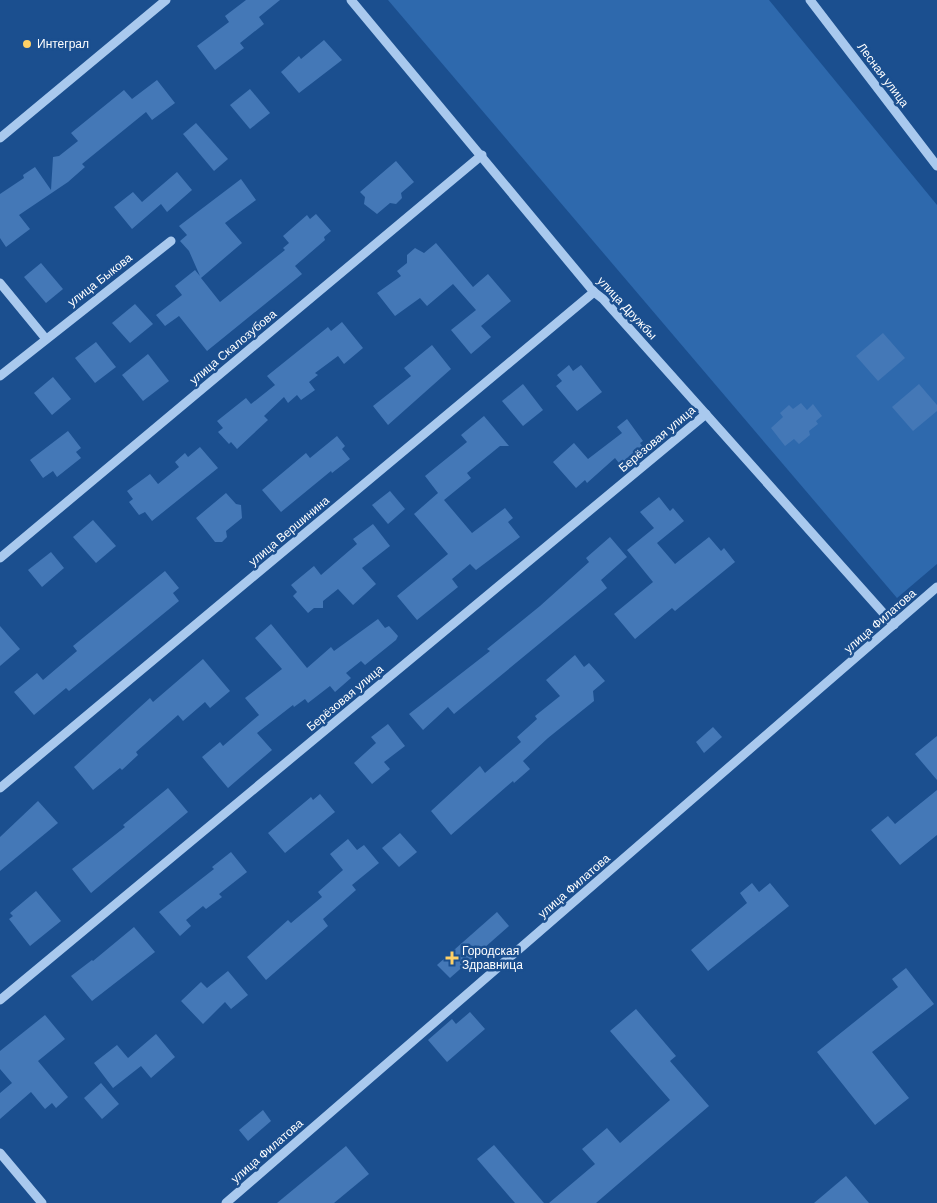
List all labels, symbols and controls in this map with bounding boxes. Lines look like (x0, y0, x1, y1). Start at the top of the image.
place label: Интеграл (37, 37, 89, 51)
marker: Интеграл (21, 38, 33, 50)
street label: Лесная улица (854, 40, 912, 110)
street label: улица Быкова (65, 250, 135, 309)
street label: улица Дружбы (594, 274, 660, 342)
street label: улица Скалозубова (187, 306, 279, 387)
street label: Берёзовая улица (616, 403, 698, 475)
street label: улица Вершинина (246, 493, 332, 569)
street label: улица Филатова (841, 586, 919, 656)
street label: Берёзовая улица (304, 662, 386, 734)
street label: улица Филатова (535, 851, 613, 921)
place label: Городская Здравница (462, 944, 523, 972)
marker: Городская Здравница (446, 952, 458, 964)
street label: улица Филатова (228, 1116, 306, 1186)

